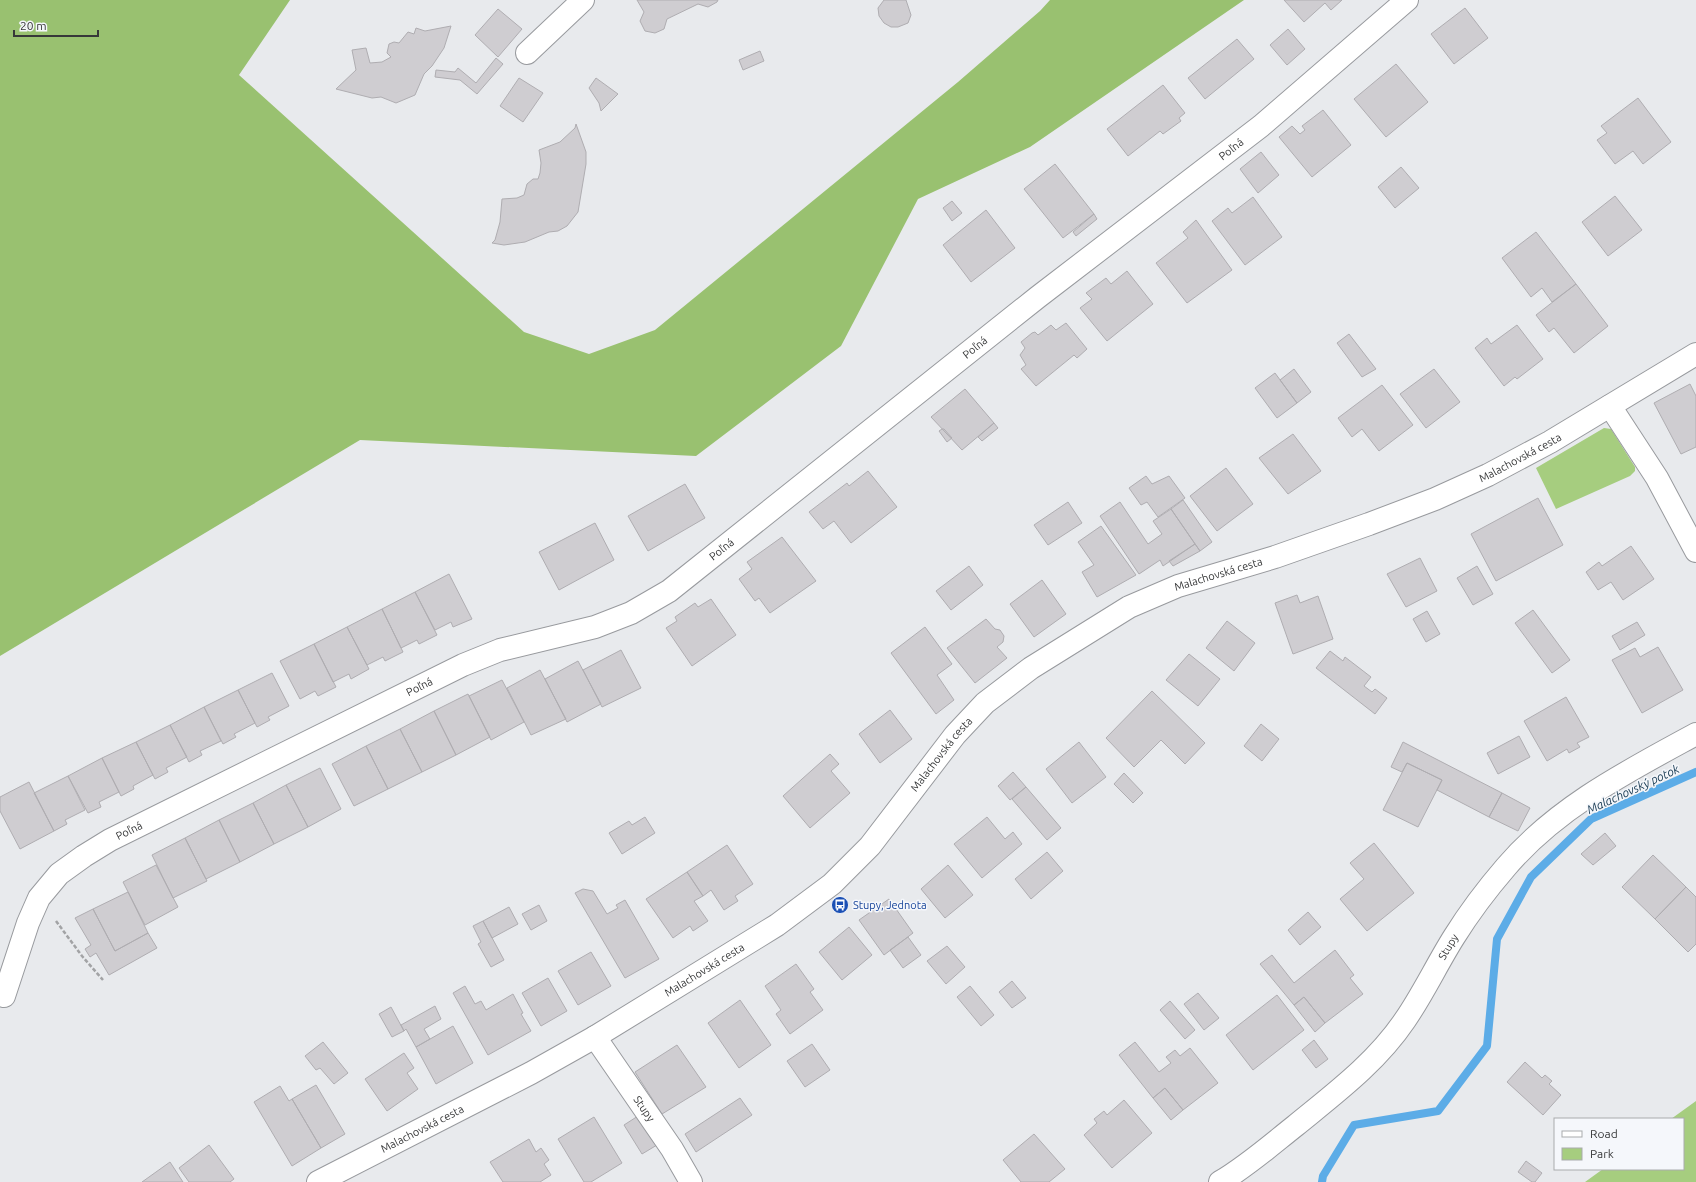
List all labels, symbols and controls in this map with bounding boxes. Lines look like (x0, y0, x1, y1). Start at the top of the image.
scale bar (14, 12, 98, 38)
text: 20 m (20, 19, 47, 32)
street label: Poľná (1216, 136, 1246, 162)
street label: Poľná (960, 334, 990, 361)
street label: Malachovská cesta (1477, 431, 1563, 484)
street label: Poľná (707, 536, 736, 563)
street label: Malachovská cesta (1173, 555, 1264, 593)
street label: Poľná (404, 675, 435, 698)
street label: Malachovská cesta (908, 715, 975, 794)
water label: Malachovský potok (1585, 762, 1682, 816)
street label: Poľná (114, 819, 144, 842)
bus stop icon: Stupy, Jednota (830, 895, 850, 915)
place label: Stupy, Jednota (853, 899, 927, 911)
street label: Stupy (1436, 931, 1461, 962)
street label: Malachovská cesta (662, 941, 746, 999)
street label: Stupy (631, 1094, 658, 1124)
street label: Malachovská cesta (379, 1103, 466, 1155)
legend (1554, 1118, 1684, 1170)
text: Road (1590, 1127, 1618, 1140)
text: Park (1590, 1147, 1614, 1160)

